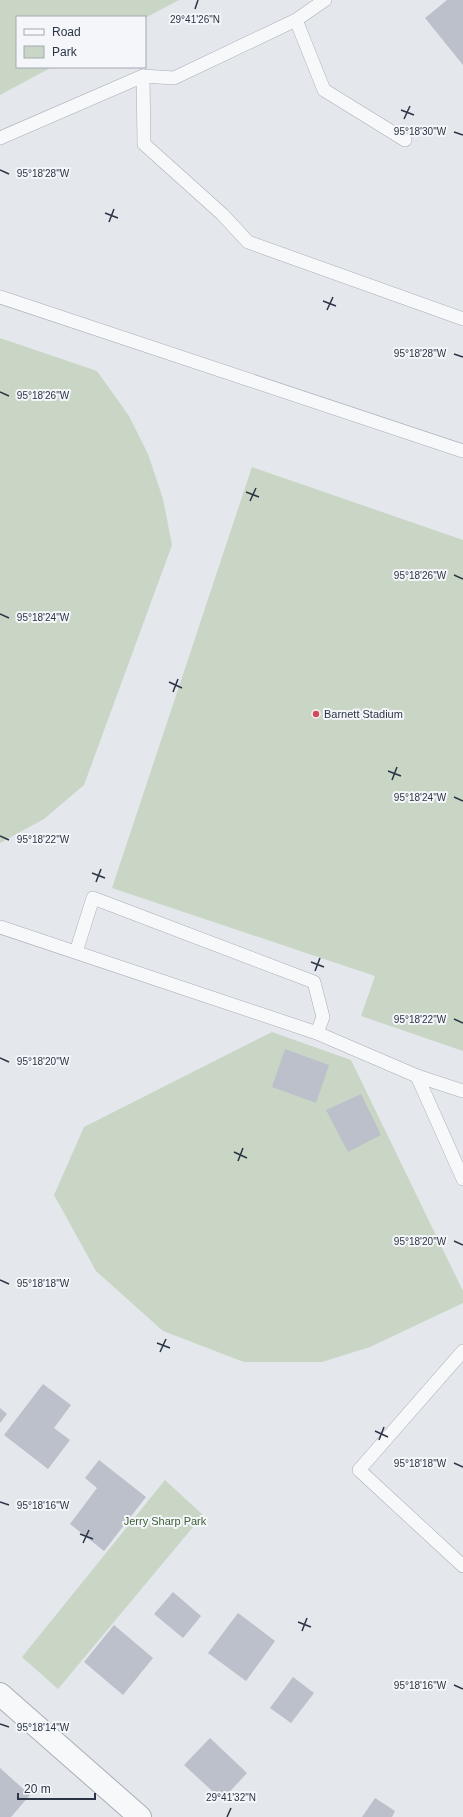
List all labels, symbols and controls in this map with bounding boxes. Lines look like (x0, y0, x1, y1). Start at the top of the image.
text: 29°41'26"N (170, 14, 220, 25)
legend (16, 16, 146, 68)
text: Road (52, 25, 81, 39)
text: Park (52, 45, 78, 59)
text: 95°18'30"W (394, 126, 447, 137)
text: 95°18'28"W (17, 168, 70, 179)
text: 95°18'28"W (394, 348, 447, 359)
text: 95°18'26"W (17, 390, 70, 401)
text: 95°18'26"W (394, 570, 447, 581)
text: 95°18'24"W (17, 612, 70, 623)
place label: Barnett Stadium (324, 708, 403, 720)
marker: Barnett Stadium (311, 709, 321, 719)
text: 95°18'24"W (394, 792, 447, 803)
text: 95°18'22"W (17, 834, 70, 845)
text: 95°18'22"W (394, 1014, 447, 1025)
text: 95°18'20"W (17, 1056, 70, 1067)
text: 95°18'20"W (394, 1236, 447, 1247)
text: 95°18'18"W (17, 1278, 70, 1289)
text: 95°18'18"W (394, 1458, 447, 1469)
text: 95°18'16"W (17, 1500, 70, 1511)
park label: Jerry Sharp Park (124, 1515, 207, 1527)
text: 95°18'16"W (394, 1680, 447, 1691)
text: 95°18'14"W (17, 1722, 70, 1733)
scale bar (18, 1775, 95, 1801)
text: 20 m (24, 1782, 51, 1796)
text: 29°41'32"N (206, 1792, 256, 1803)

